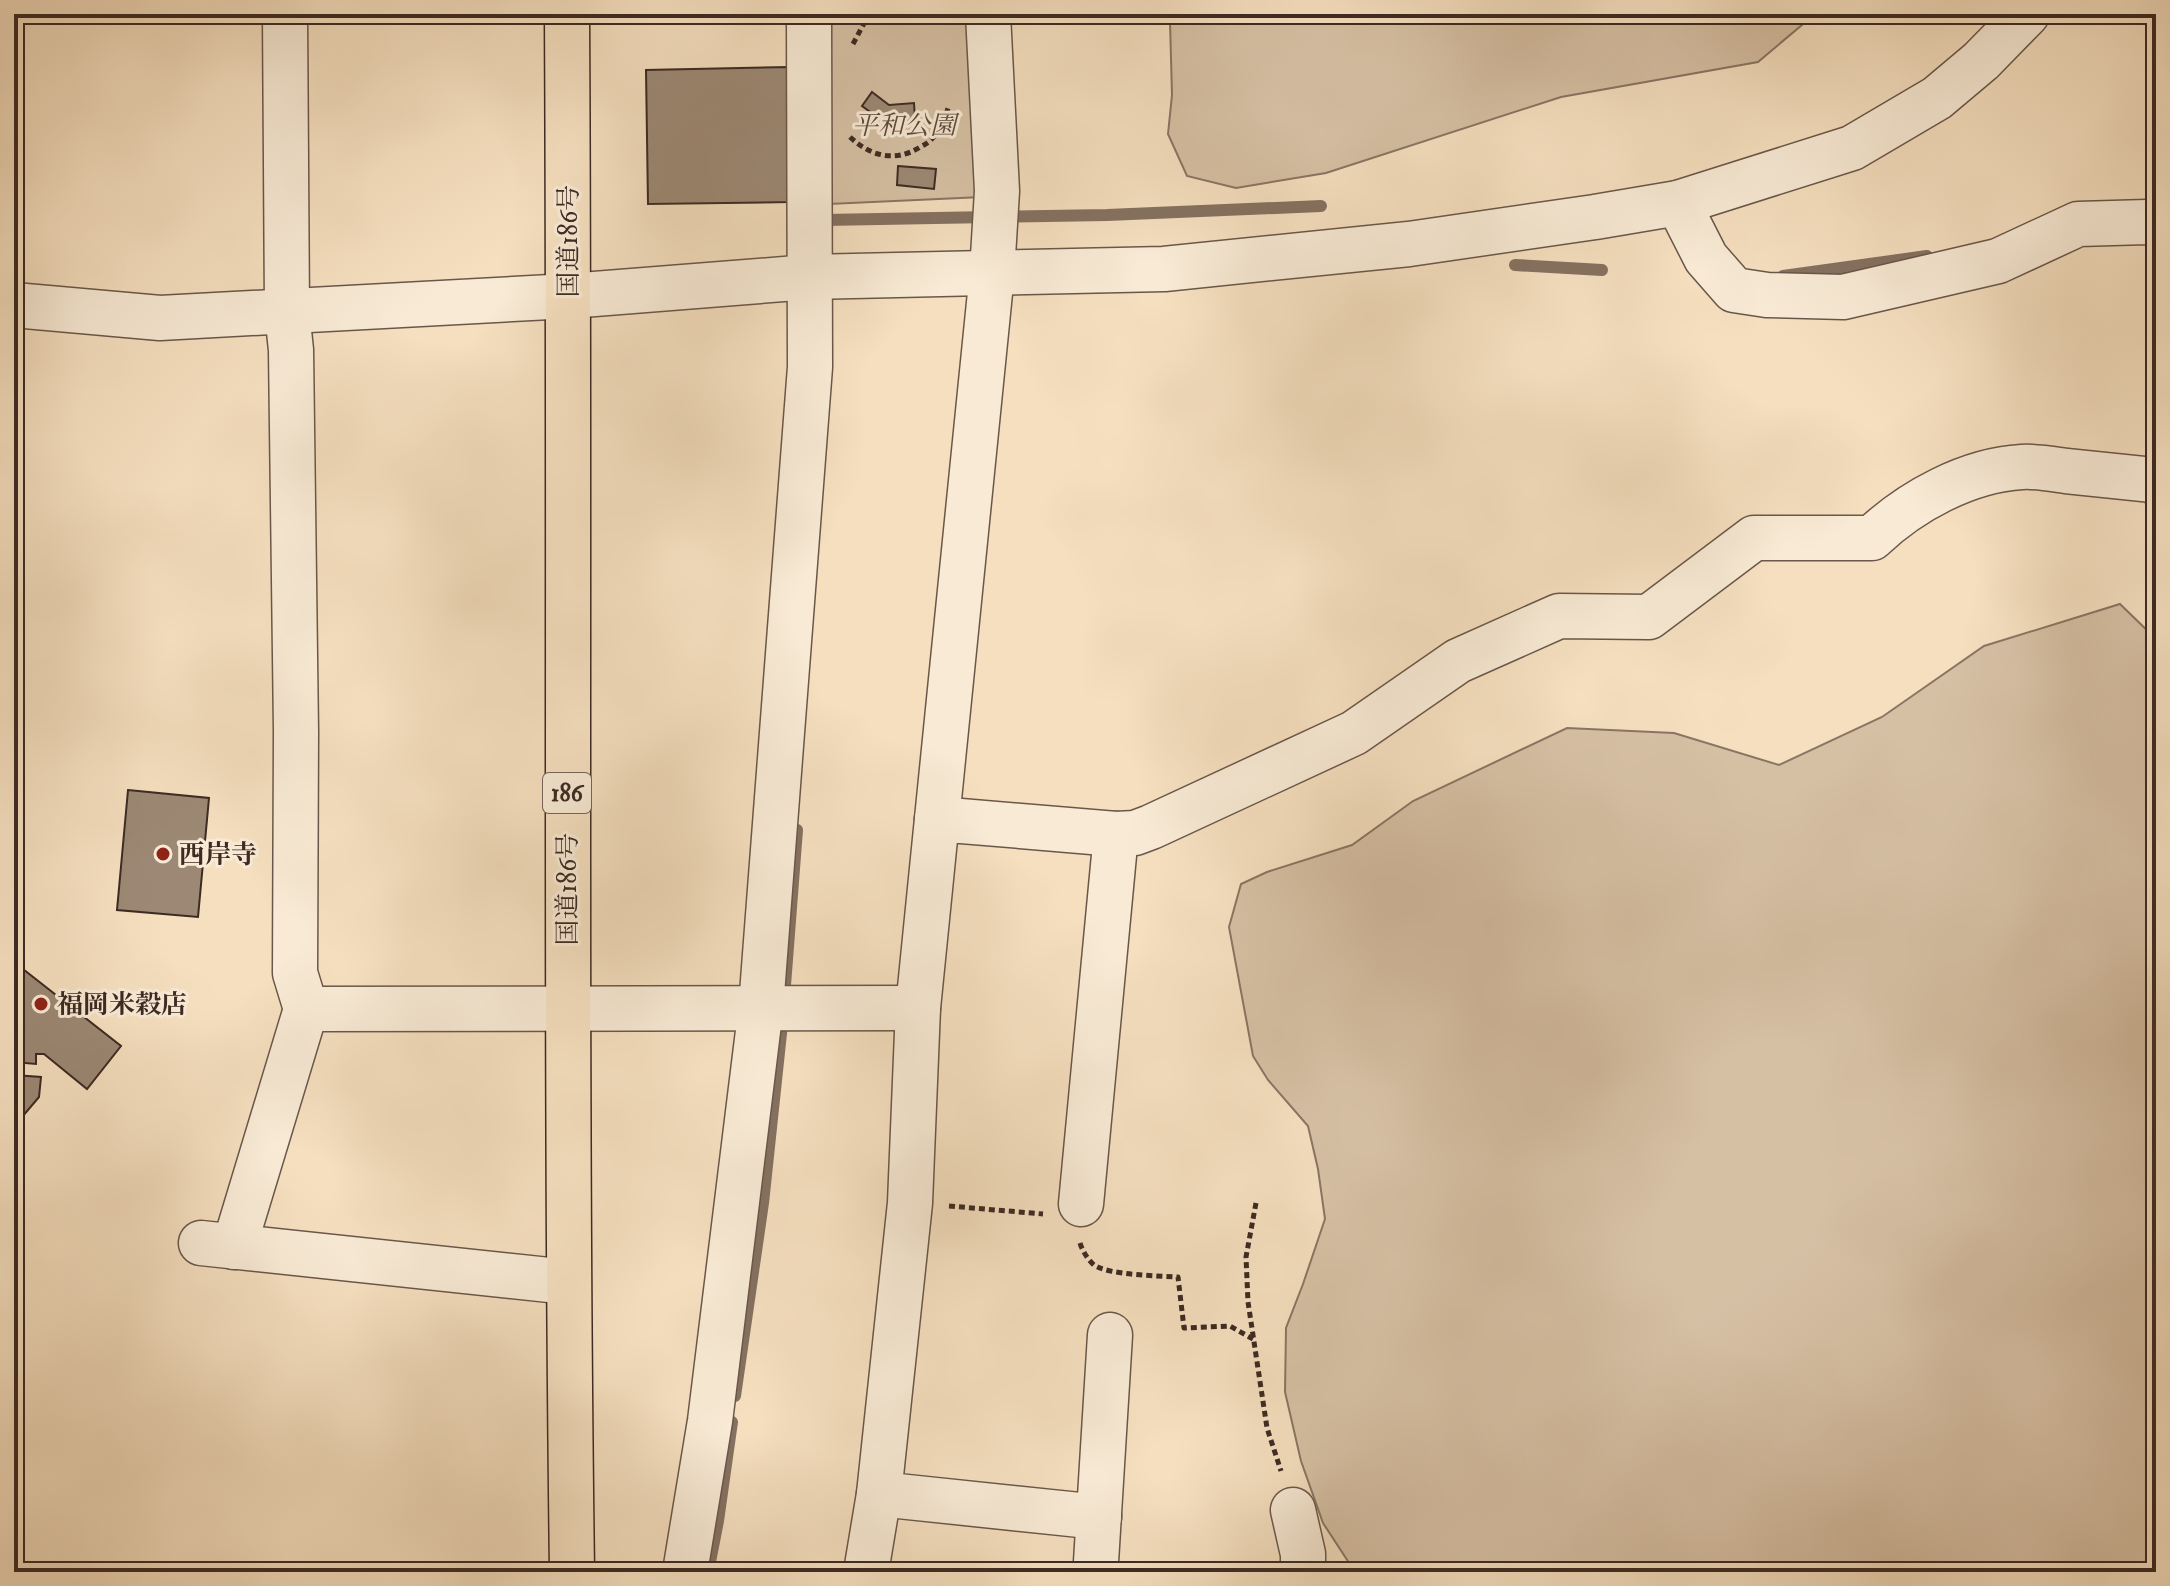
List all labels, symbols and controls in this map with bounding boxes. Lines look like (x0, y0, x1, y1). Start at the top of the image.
park label: 平和公園 (852, 110, 960, 142)
street label: 国道186号 (553, 185, 585, 297)
road number: 186 (543, 773, 591, 813)
street label: 国道186号 (552, 833, 584, 945)
place label: 西岸寺 (179, 839, 257, 871)
marker: 西岸寺 (154, 845, 172, 863)
place label: 福岡米穀店 (57, 989, 187, 1021)
marker: 福岡米穀店 (32, 995, 50, 1013)

